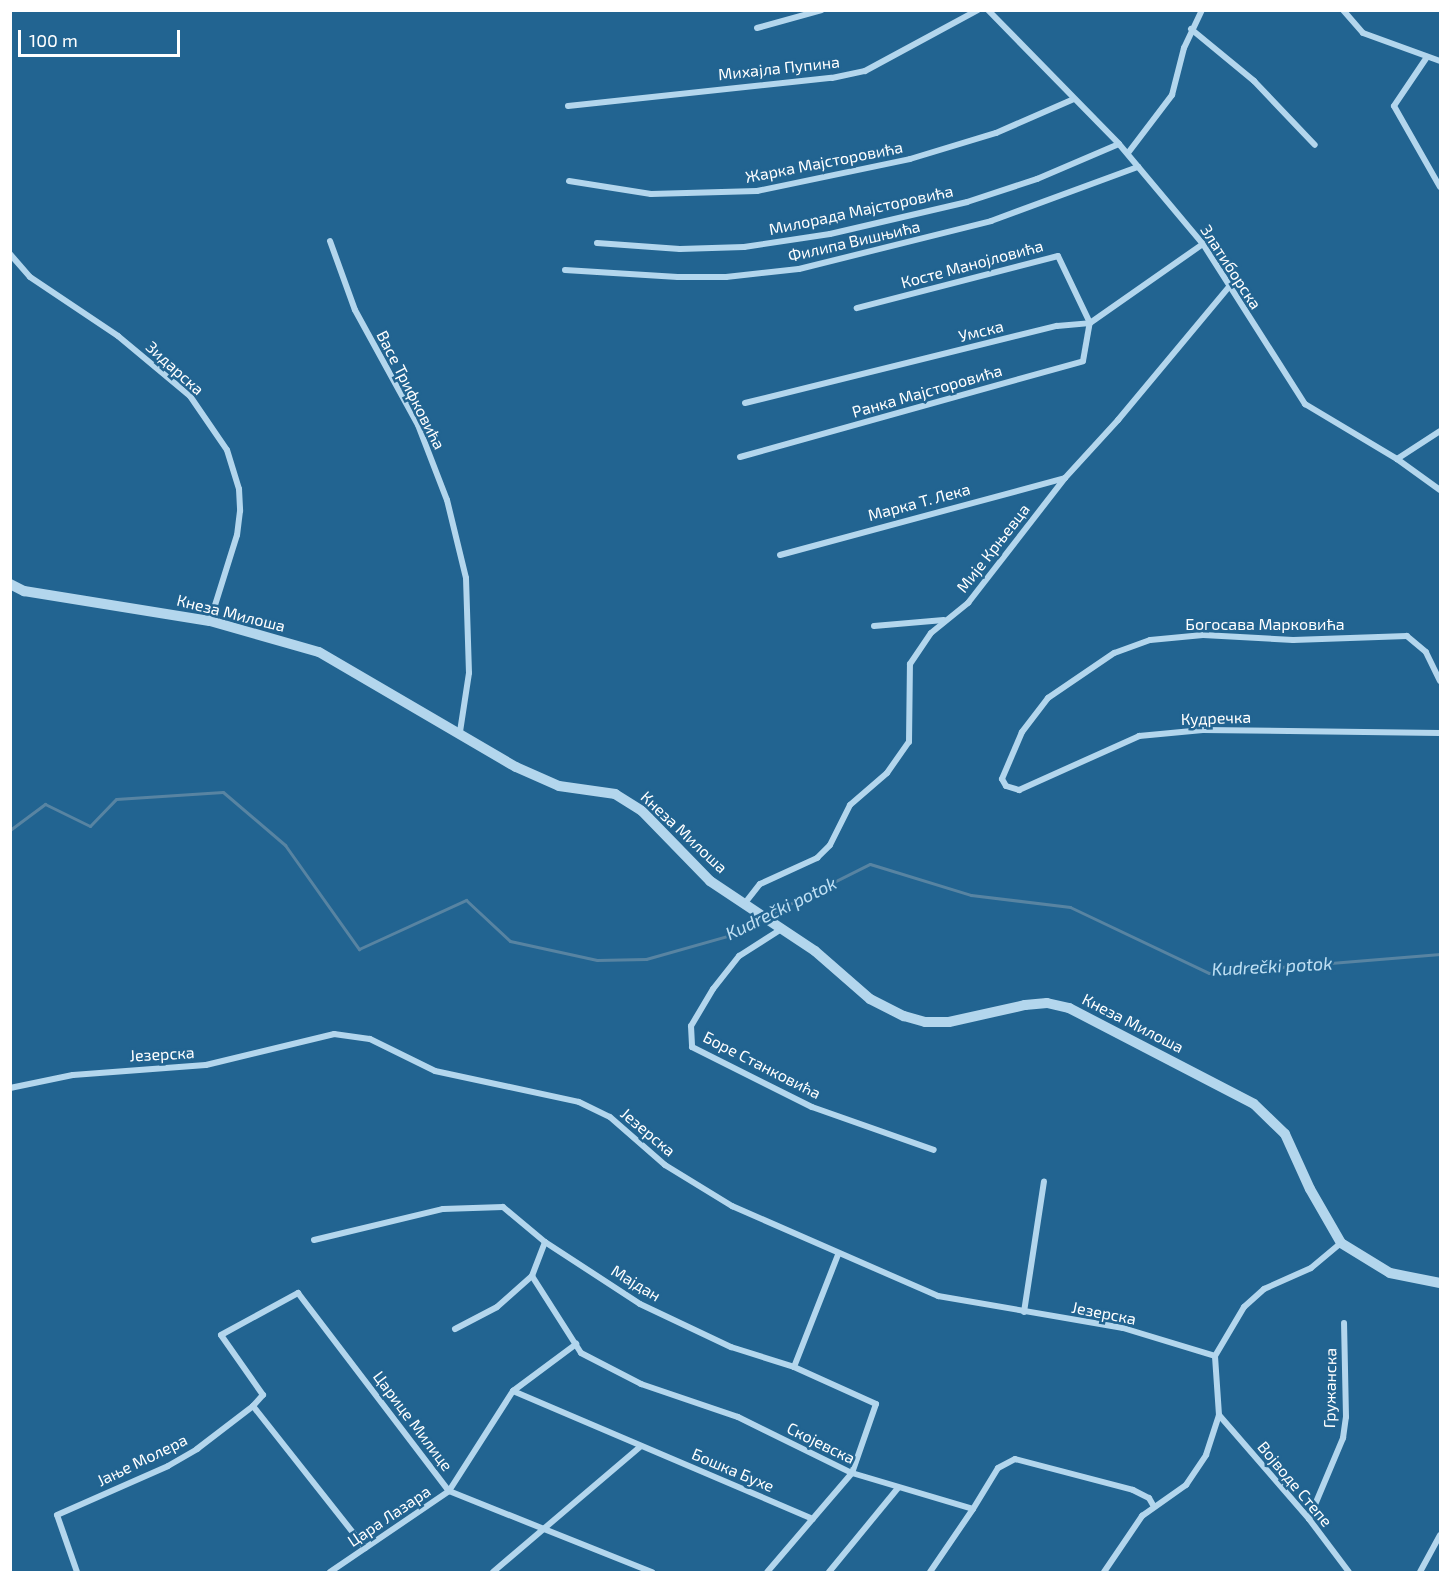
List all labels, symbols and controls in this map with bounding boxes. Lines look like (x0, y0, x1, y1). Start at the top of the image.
scale bar (21, 18, 183, 56)
text: 100 m (29, 29, 78, 51)
street label: Михајла Пупина (717, 52, 841, 84)
street label: Жарка Мајсторовића (744, 137, 904, 187)
street label: Милорада Мајсторовића (767, 181, 955, 239)
street label: Филипа Вишњића (786, 216, 922, 266)
street label: Златиборска (1197, 221, 1265, 313)
street label: Косте Манојловића (899, 236, 1045, 292)
street label: Умска (957, 316, 1005, 346)
street label: Васе Трифковића (373, 327, 449, 453)
street label: Зидарска (142, 337, 208, 399)
street label: Ранка Мајсторовића (850, 360, 1004, 422)
street label: Марка Т. Лека (866, 479, 972, 525)
street label: Мије Крњевца (952, 500, 1034, 596)
street label: Кнеза Милоша (175, 590, 287, 636)
street label: Богосава Марковића (1185, 614, 1345, 634)
street label: Кудречка (1180, 707, 1252, 729)
street label: Кнеза Милоша (637, 787, 731, 877)
water label: Kudrečki potok (722, 872, 840, 944)
water label: Kudrečki potok (1211, 952, 1333, 980)
street label: Кнеза Милоша (1079, 989, 1187, 1057)
street label: Боре Станковића (700, 1027, 824, 1103)
street label: Језерска (129, 1043, 195, 1065)
street label: Језерска (617, 1104, 679, 1160)
street label: Мајдан (608, 1261, 664, 1305)
street label: Језерска (1070, 1297, 1138, 1329)
street label: Гружанска (1320, 1348, 1340, 1428)
street label: Царице Милице (369, 1367, 457, 1475)
street label: Скојевска (784, 1418, 858, 1468)
street label: Јање Молера (94, 1430, 190, 1490)
street label: Војводе Степе (1254, 1437, 1336, 1531)
street label: Бошка Бухе (689, 1444, 777, 1496)
street label: Цара Лазара (344, 1481, 434, 1551)

